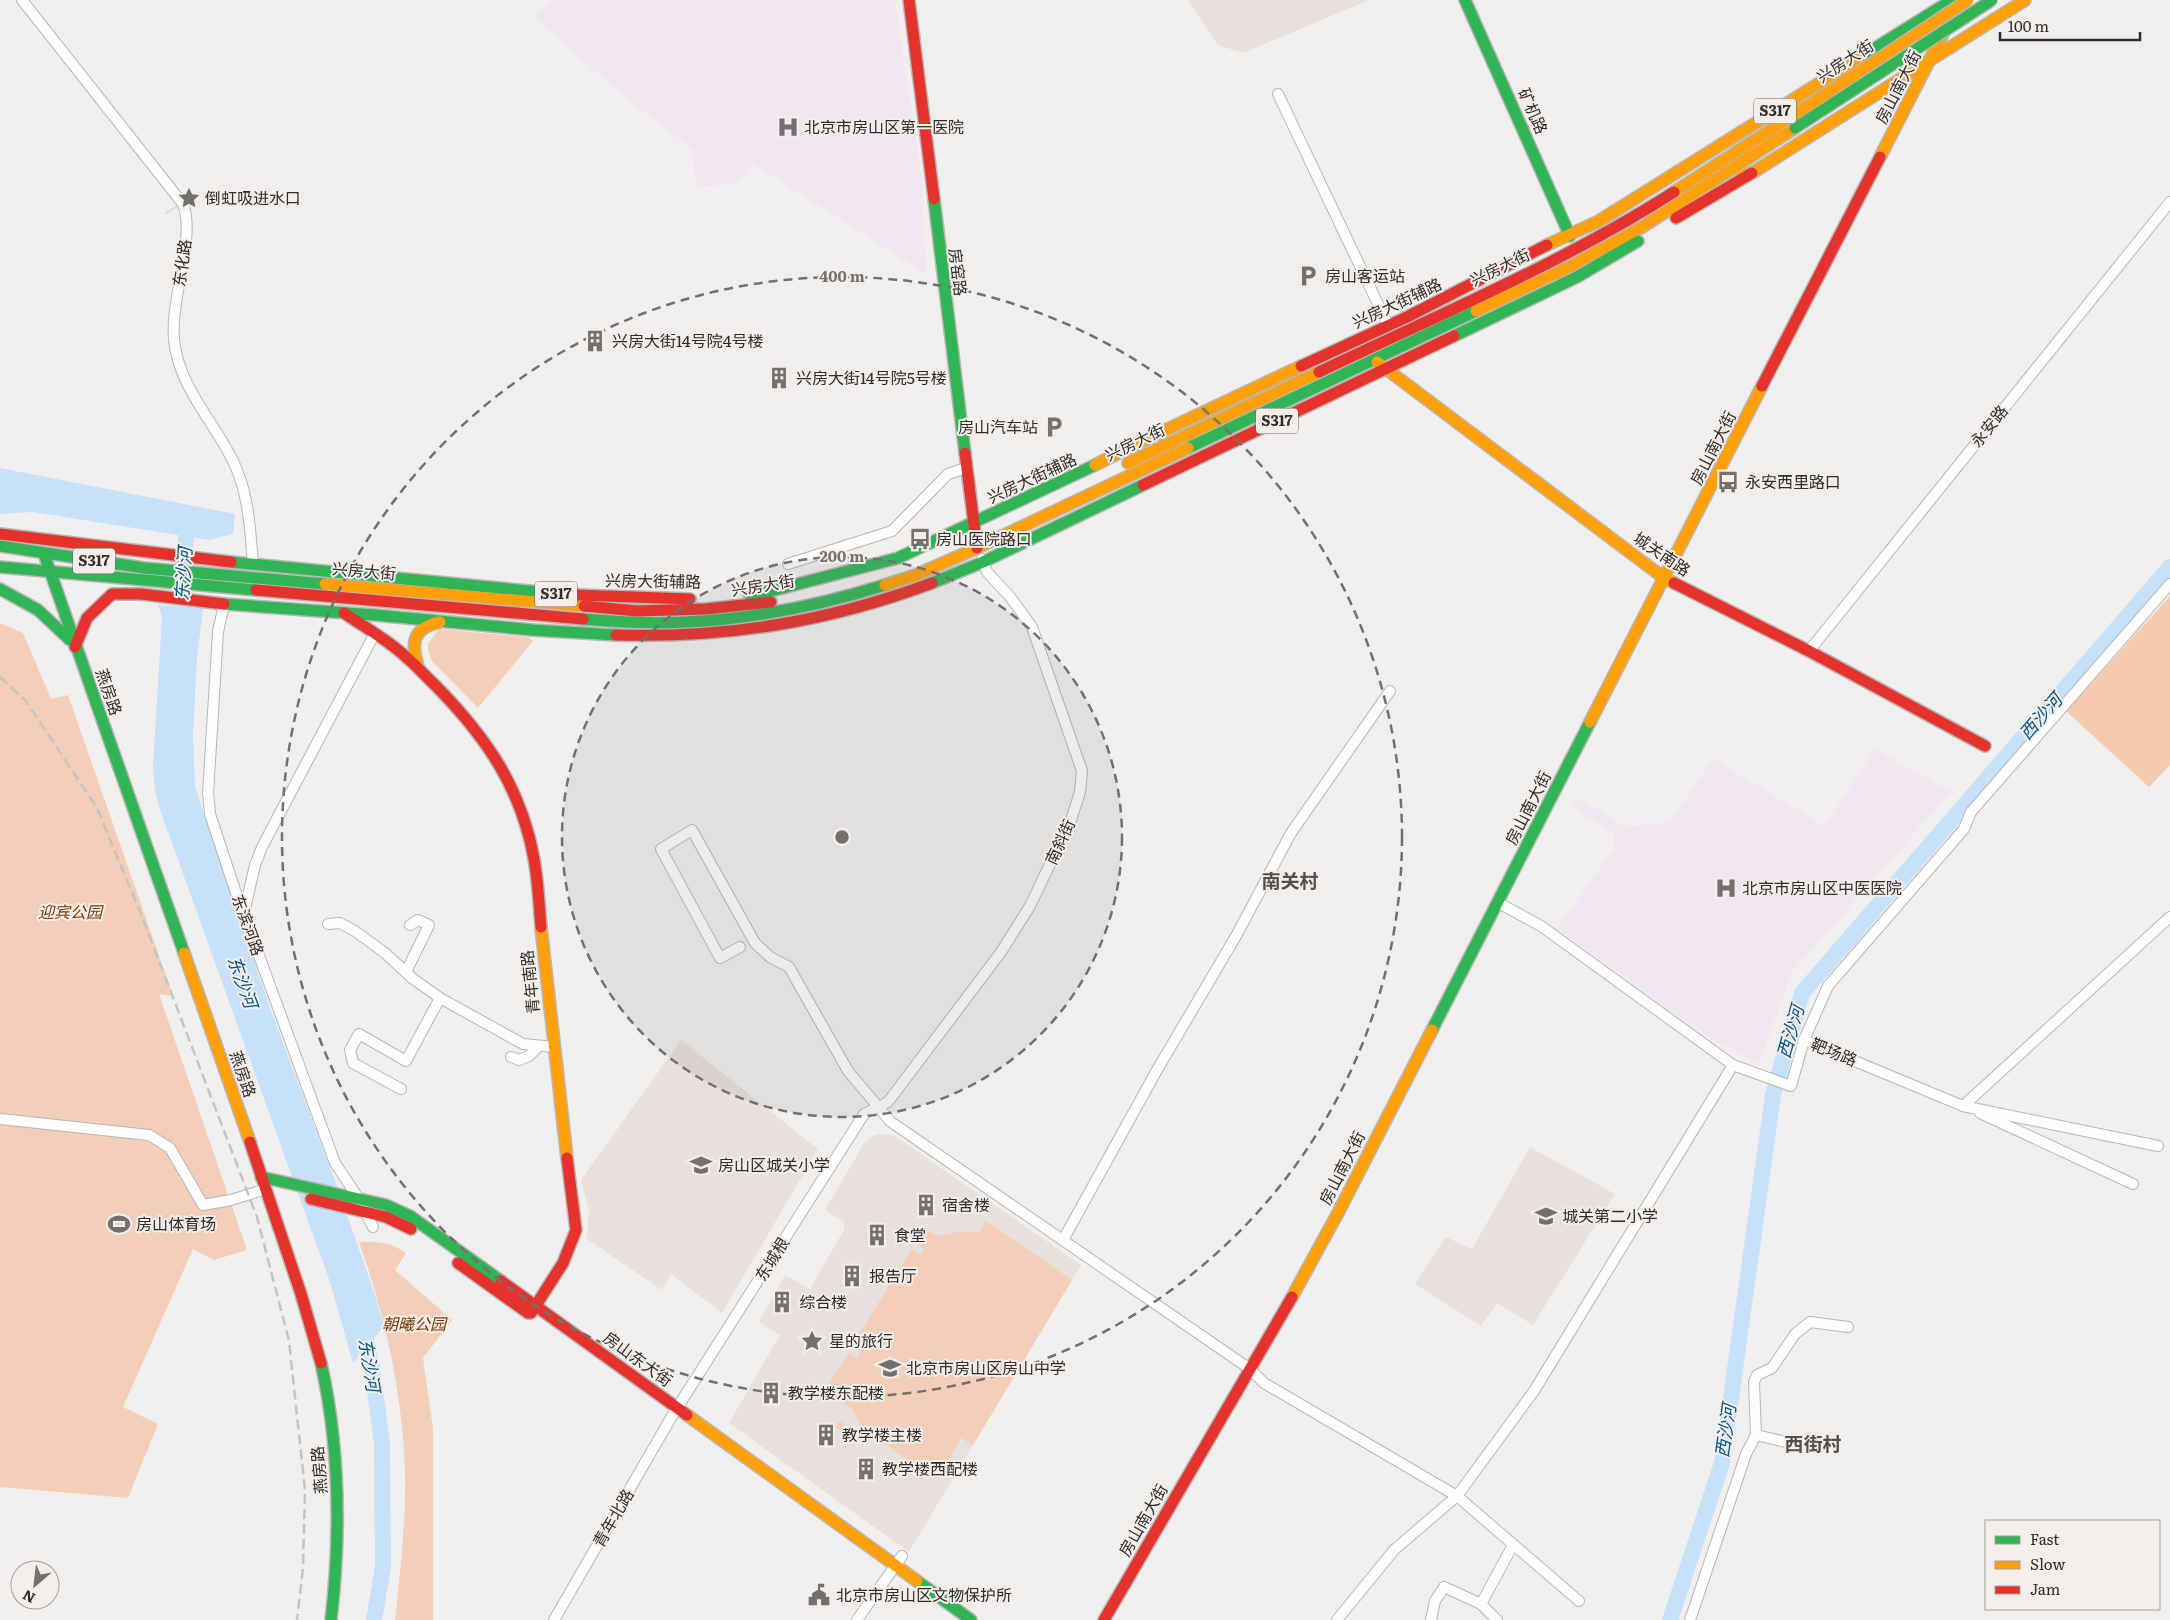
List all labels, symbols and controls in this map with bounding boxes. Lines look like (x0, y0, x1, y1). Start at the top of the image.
scale bar (2000, 10, 2140, 42)
text: 100 m (2008, 14, 2049, 37)
street label: 兴房大街 (1811, 33, 1878, 88)
street label: 房山南大街 (1868, 45, 1926, 128)
street label: 矿机路 (1513, 84, 1555, 137)
road number: S317 (1754, 98, 1796, 124)
hospital icon: 北京市房山区第一医院 (775, 114, 801, 140)
place label: 北京市房山区第一医院 (804, 114, 964, 138)
place icon: 倒虹吸进水口 (176, 185, 202, 211)
place label: 倒虹吸进水口 (205, 185, 301, 209)
street label: 东化路 (166, 237, 196, 288)
street label: 兴房大街 (1466, 241, 1534, 291)
street label: 房窑路 (944, 247, 974, 297)
parking icon: 房山客运站 (1295, 263, 1321, 289)
place label: 房山客运站 (1325, 263, 1405, 287)
text: 400 m (819, 264, 865, 287)
street label: 兴房大街辅路 (1348, 271, 1445, 333)
building icon: 兴房大街14号院4号楼 (582, 328, 608, 354)
place label: 兴房大街14号院4号楼 (612, 328, 764, 352)
building icon: 兴房大街14号院5号楼 (766, 365, 792, 391)
place label: 兴房大街14号院5号楼 (796, 365, 947, 389)
street label: 永安路 (1964, 399, 2013, 452)
street label: 房山南大街 (1683, 406, 1741, 489)
road number: S317 (1256, 408, 1298, 434)
place label: 房山汽车站 (958, 414, 1038, 438)
parking icon: 房山汽车站 (1041, 414, 1067, 440)
street label: 兴房大街 (1101, 416, 1169, 466)
street label: 兴房大街辅路 (983, 446, 1080, 508)
bus stop icon: 永安西里路口 (1715, 469, 1741, 495)
place label: 永安西里路口 (1745, 469, 1841, 493)
street label: 城关南路 (1629, 525, 1696, 581)
bus stop icon: 房山医院路口 (907, 526, 933, 552)
place label: 房山医院路口 (936, 526, 1032, 550)
water label: 东沙河 (167, 543, 198, 602)
text: 200 m (820, 544, 864, 567)
road number: S317 (73, 548, 115, 574)
street label: 兴房大街 (331, 555, 397, 585)
street label: 兴房大街辅路 (605, 567, 701, 593)
street label: 兴房大街 (729, 567, 796, 601)
road number: S317 (535, 582, 577, 606)
street label: 燕房路 (91, 665, 129, 718)
water label: 西沙河 (2012, 685, 2070, 745)
street label: 房山南大街 (1498, 766, 1556, 849)
street label: 南斜街 (1038, 815, 1080, 868)
centre of rings (833, 828, 851, 846)
district label: 南关村 (1261, 866, 1319, 894)
hospital icon: 北京市房山区中医医院 (1713, 875, 1739, 901)
place label: 北京市房山区中医医院 (1742, 875, 1902, 899)
street label: 东滨河路 (227, 890, 271, 959)
park label: 迎宾公园 (38, 899, 104, 923)
street label: 青年南路 (514, 949, 544, 1015)
water label: 东沙河 (221, 951, 266, 1014)
water label: 西沙河 (1769, 999, 1811, 1061)
street label: 靶场路 (1808, 1031, 1861, 1071)
street label: 燕房路 (225, 1047, 263, 1100)
street label: 房山南大街 (1312, 1126, 1370, 1209)
school or university icon: 房山区城关小学 (688, 1152, 714, 1178)
place label: 房山区城关小学 (718, 1152, 830, 1176)
building icon: 宿舍楼 (913, 1192, 939, 1218)
place label: 宿舍楼 (942, 1192, 990, 1216)
school or university icon: 城关第二小学 (1533, 1203, 1559, 1229)
place label: 城关第二小学 (1562, 1203, 1658, 1227)
sports icon: 房山体育场 (106, 1211, 132, 1237)
place label: 房山体育场 (136, 1211, 216, 1235)
building icon: 食堂 (864, 1222, 890, 1248)
place label: 食堂 (894, 1222, 926, 1246)
street label: 东城根 (748, 1232, 794, 1285)
building icon: 报告厅 (839, 1263, 865, 1289)
place label: 报告厅 (869, 1263, 917, 1287)
building icon: 综合楼 (769, 1289, 795, 1315)
place label: 综合楼 (799, 1289, 847, 1313)
park label: 朝曦公园 (382, 1311, 448, 1335)
street label: 房山东大街 (599, 1325, 678, 1391)
place icon: 星的旅行 (799, 1328, 825, 1354)
place label: 星的旅行 (829, 1328, 893, 1352)
water label: 东沙河 (353, 1336, 389, 1397)
school or university icon: 北京市房山区房山中学 (877, 1355, 903, 1381)
place label: 北京市房山区房山中学 (906, 1355, 1066, 1379)
building icon: 教学楼东配楼 (758, 1380, 784, 1406)
place label: 教学楼东配楼 (788, 1380, 884, 1404)
water label: 西沙河 (1707, 1399, 1742, 1459)
building icon: 教学楼主楼 (813, 1422, 839, 1448)
place label: 教学楼主楼 (842, 1422, 922, 1446)
district label: 西街村 (1784, 1429, 1842, 1457)
street label: 燕房路 (304, 1445, 332, 1495)
building icon: 教学楼西配楼 (853, 1456, 879, 1482)
place label: 教学楼西配楼 (882, 1456, 978, 1480)
street label: 房山南大街 (1112, 1479, 1173, 1560)
street label: 青年北路 (586, 1484, 639, 1551)
legend (1985, 1520, 2160, 1610)
text: Fast (2030, 1527, 2059, 1550)
text: Slow (2030, 1552, 2065, 1575)
north arrow (10, 1560, 60, 1610)
text: Jam (2030, 1577, 2061, 1600)
public building icon: 北京市房山区文物保护所 (806, 1582, 832, 1608)
place label: 北京市房山区文物保护所 (836, 1582, 1012, 1606)
text: N (18, 1586, 38, 1609)

